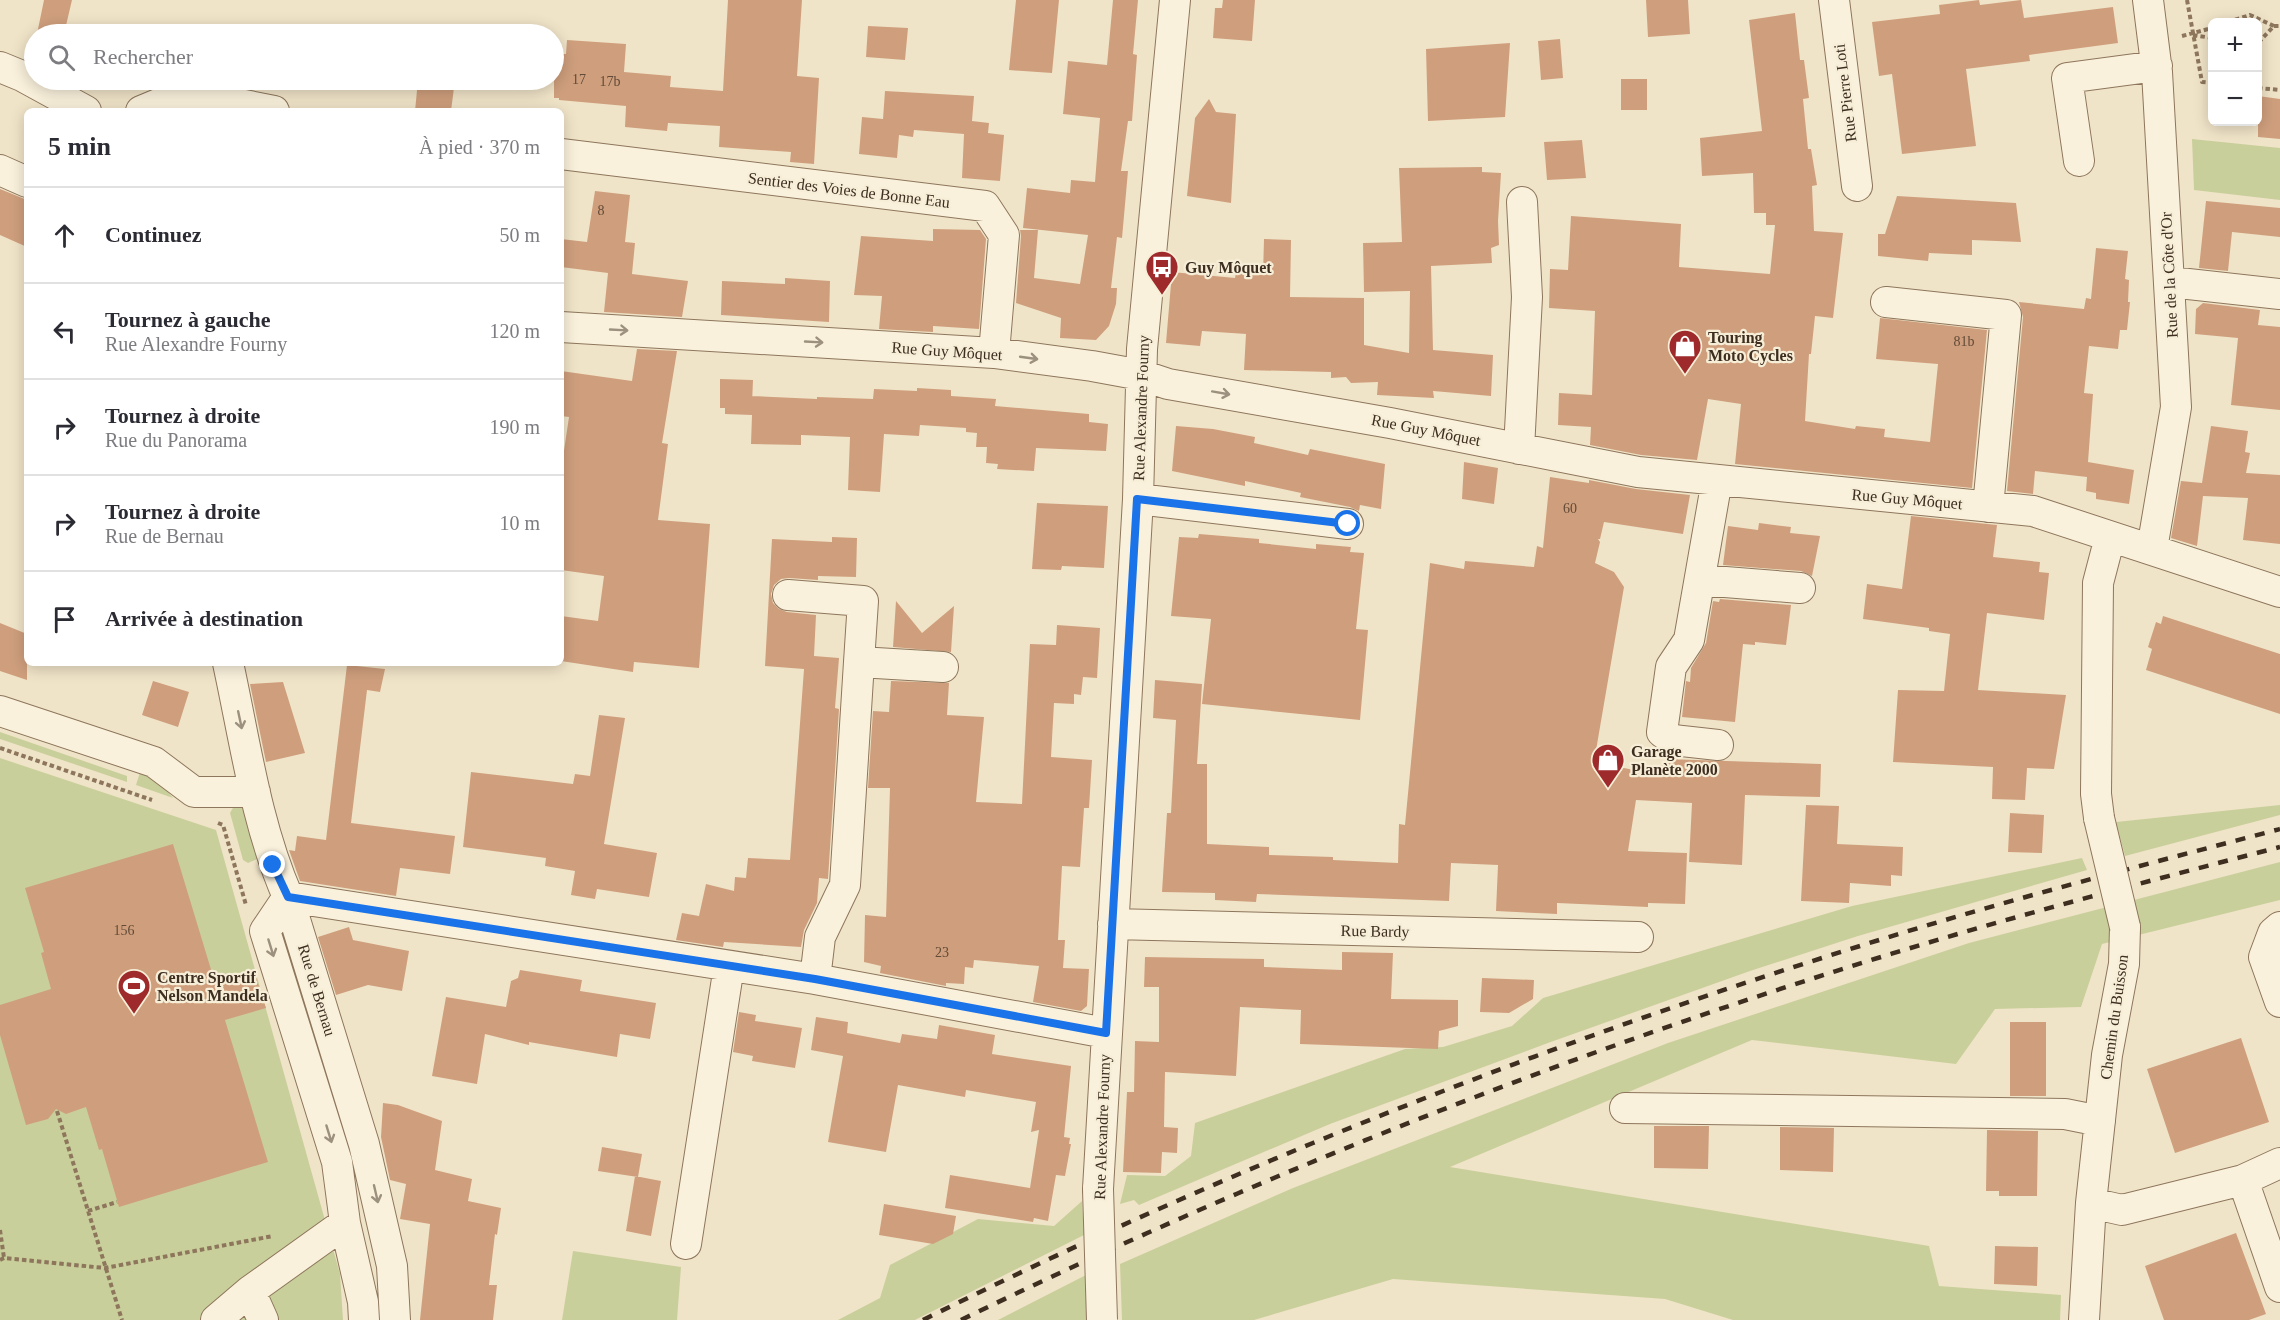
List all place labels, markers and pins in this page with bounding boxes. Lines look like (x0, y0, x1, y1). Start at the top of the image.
bus stop icon: Guy Môquet (1144, 249, 1180, 296)
place label: Guy Môquet (1185, 259, 1272, 277)
shop icon: Touring Moto Cycles (1667, 328, 1703, 375)
place label: Touring Moto Cycles (1708, 329, 1793, 365)
shop icon: Garage Planète 2000 (1590, 742, 1626, 789)
place label: Garage Planète 2000 (1631, 743, 1718, 778)
sports icon: Centre Sportif Nelson Mandela (116, 968, 152, 1015)
place label: Centre Sportif Nelson Mandela (157, 969, 268, 1004)

